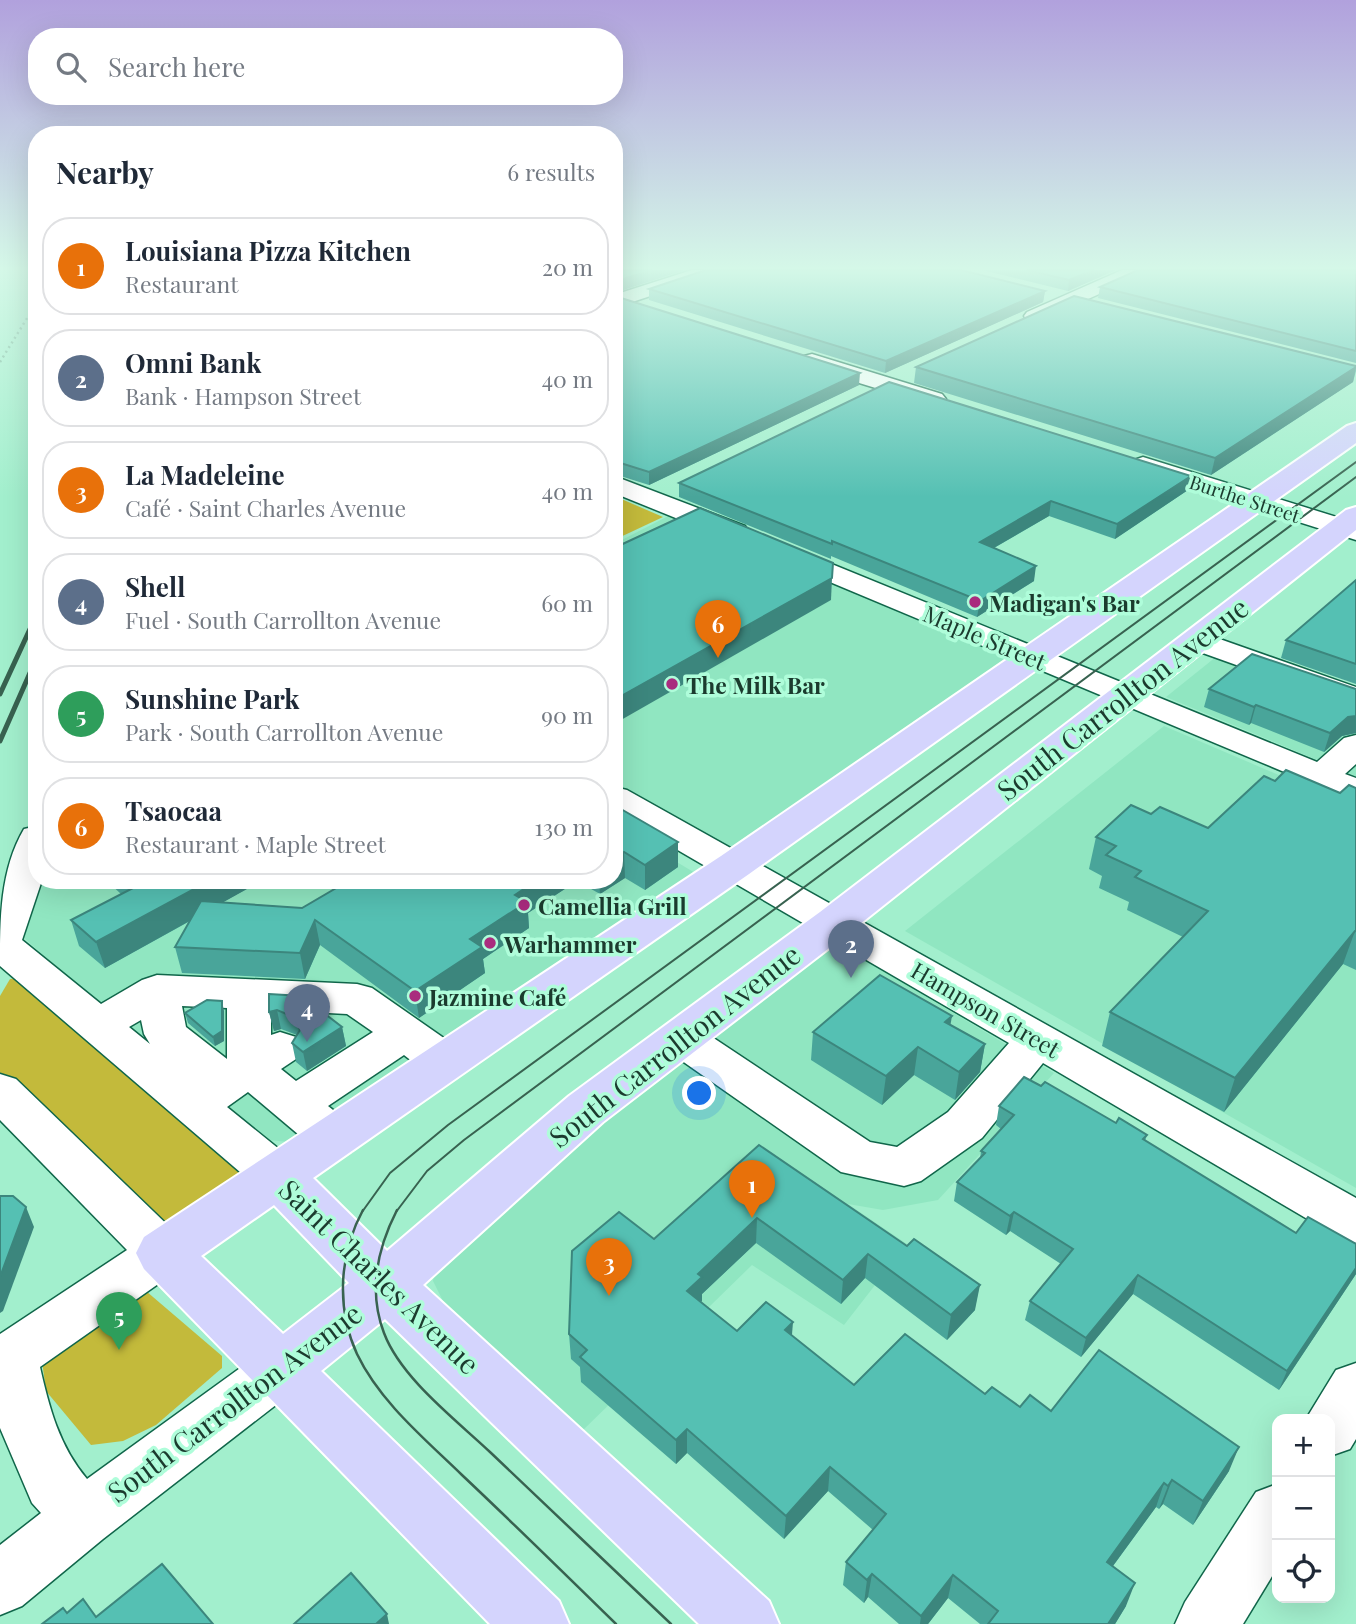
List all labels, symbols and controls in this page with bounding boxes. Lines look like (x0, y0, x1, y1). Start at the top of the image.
search box (28, 28, 623, 105)
icon: search (52, 48, 90, 86)
text: Search here (108, 49, 245, 84)
text: Nearby (56, 152, 154, 192)
text: 6 results (507, 156, 595, 187)
text: Louisiana Pizza Kitchen (125, 233, 411, 268)
text: 1 (77, 251, 85, 282)
text: 20 m (542, 251, 593, 282)
text: Restaurant (125, 268, 238, 299)
text: Omni Bank (125, 345, 261, 380)
text: 2 (75, 363, 87, 394)
text: 40 m (542, 363, 593, 394)
text: Bank · Hampson Street (125, 380, 361, 411)
text: La Madeleine (125, 457, 285, 492)
street label: Burthe Street (1186, 468, 1304, 528)
text: 3 (75, 475, 87, 506)
text: 40 m (542, 475, 593, 506)
text: Café · Saint Charles Avenue (125, 492, 406, 523)
text: Shell (125, 569, 185, 604)
text: 4 (75, 587, 87, 618)
text: 60 m (541, 587, 593, 618)
place label: Madigan's Bar (989, 587, 1140, 618)
street label: South Carrollton Avenue (989, 588, 1255, 808)
marker: Madigan's Bar (967, 594, 983, 610)
street label: Maple Street (919, 597, 1052, 677)
pin: 6 (695, 600, 741, 658)
text: Fuel · South Carrollton Avenue (125, 604, 441, 635)
place label: The Milk Bar (686, 669, 825, 700)
marker: The Milk Bar (664, 676, 680, 692)
text: Sunshine Park (125, 681, 300, 716)
text: 5 (76, 699, 86, 730)
text: 90 m (541, 699, 593, 730)
text: Park · South Carrollton Avenue (125, 716, 443, 747)
text: Tsaocaa (125, 793, 222, 828)
text: 6 (75, 811, 87, 842)
text: 130 m (535, 811, 593, 842)
text: Restaurant · Maple Street (125, 828, 386, 859)
place label: Camellia Grill (538, 890, 687, 921)
marker: Camellia Grill (516, 897, 532, 913)
pin: 2 (828, 920, 874, 978)
place label: Warhammer (503, 928, 637, 959)
marker: Warhammer (482, 935, 498, 951)
street label: South Carrollton Avenue (541, 935, 807, 1155)
street label: Hampson Street (906, 954, 1067, 1065)
place label: Jazmine Café (428, 981, 566, 1012)
pin: 4 (284, 984, 330, 1042)
marker: Jazmine Café (407, 988, 423, 1004)
your location (682, 1076, 716, 1110)
pin: 1 (729, 1160, 775, 1218)
street label: Saint Charles Avenue (272, 1171, 488, 1381)
pin: 3 (586, 1238, 632, 1296)
pin: 5 (96, 1292, 142, 1350)
street label: South Carrollton Avenue (99, 1294, 369, 1510)
map controls (1272, 1414, 1335, 1603)
button: + (1272, 1414, 1335, 1477)
button: − (1272, 1477, 1335, 1540)
button: locate (1272, 1540, 1335, 1603)

